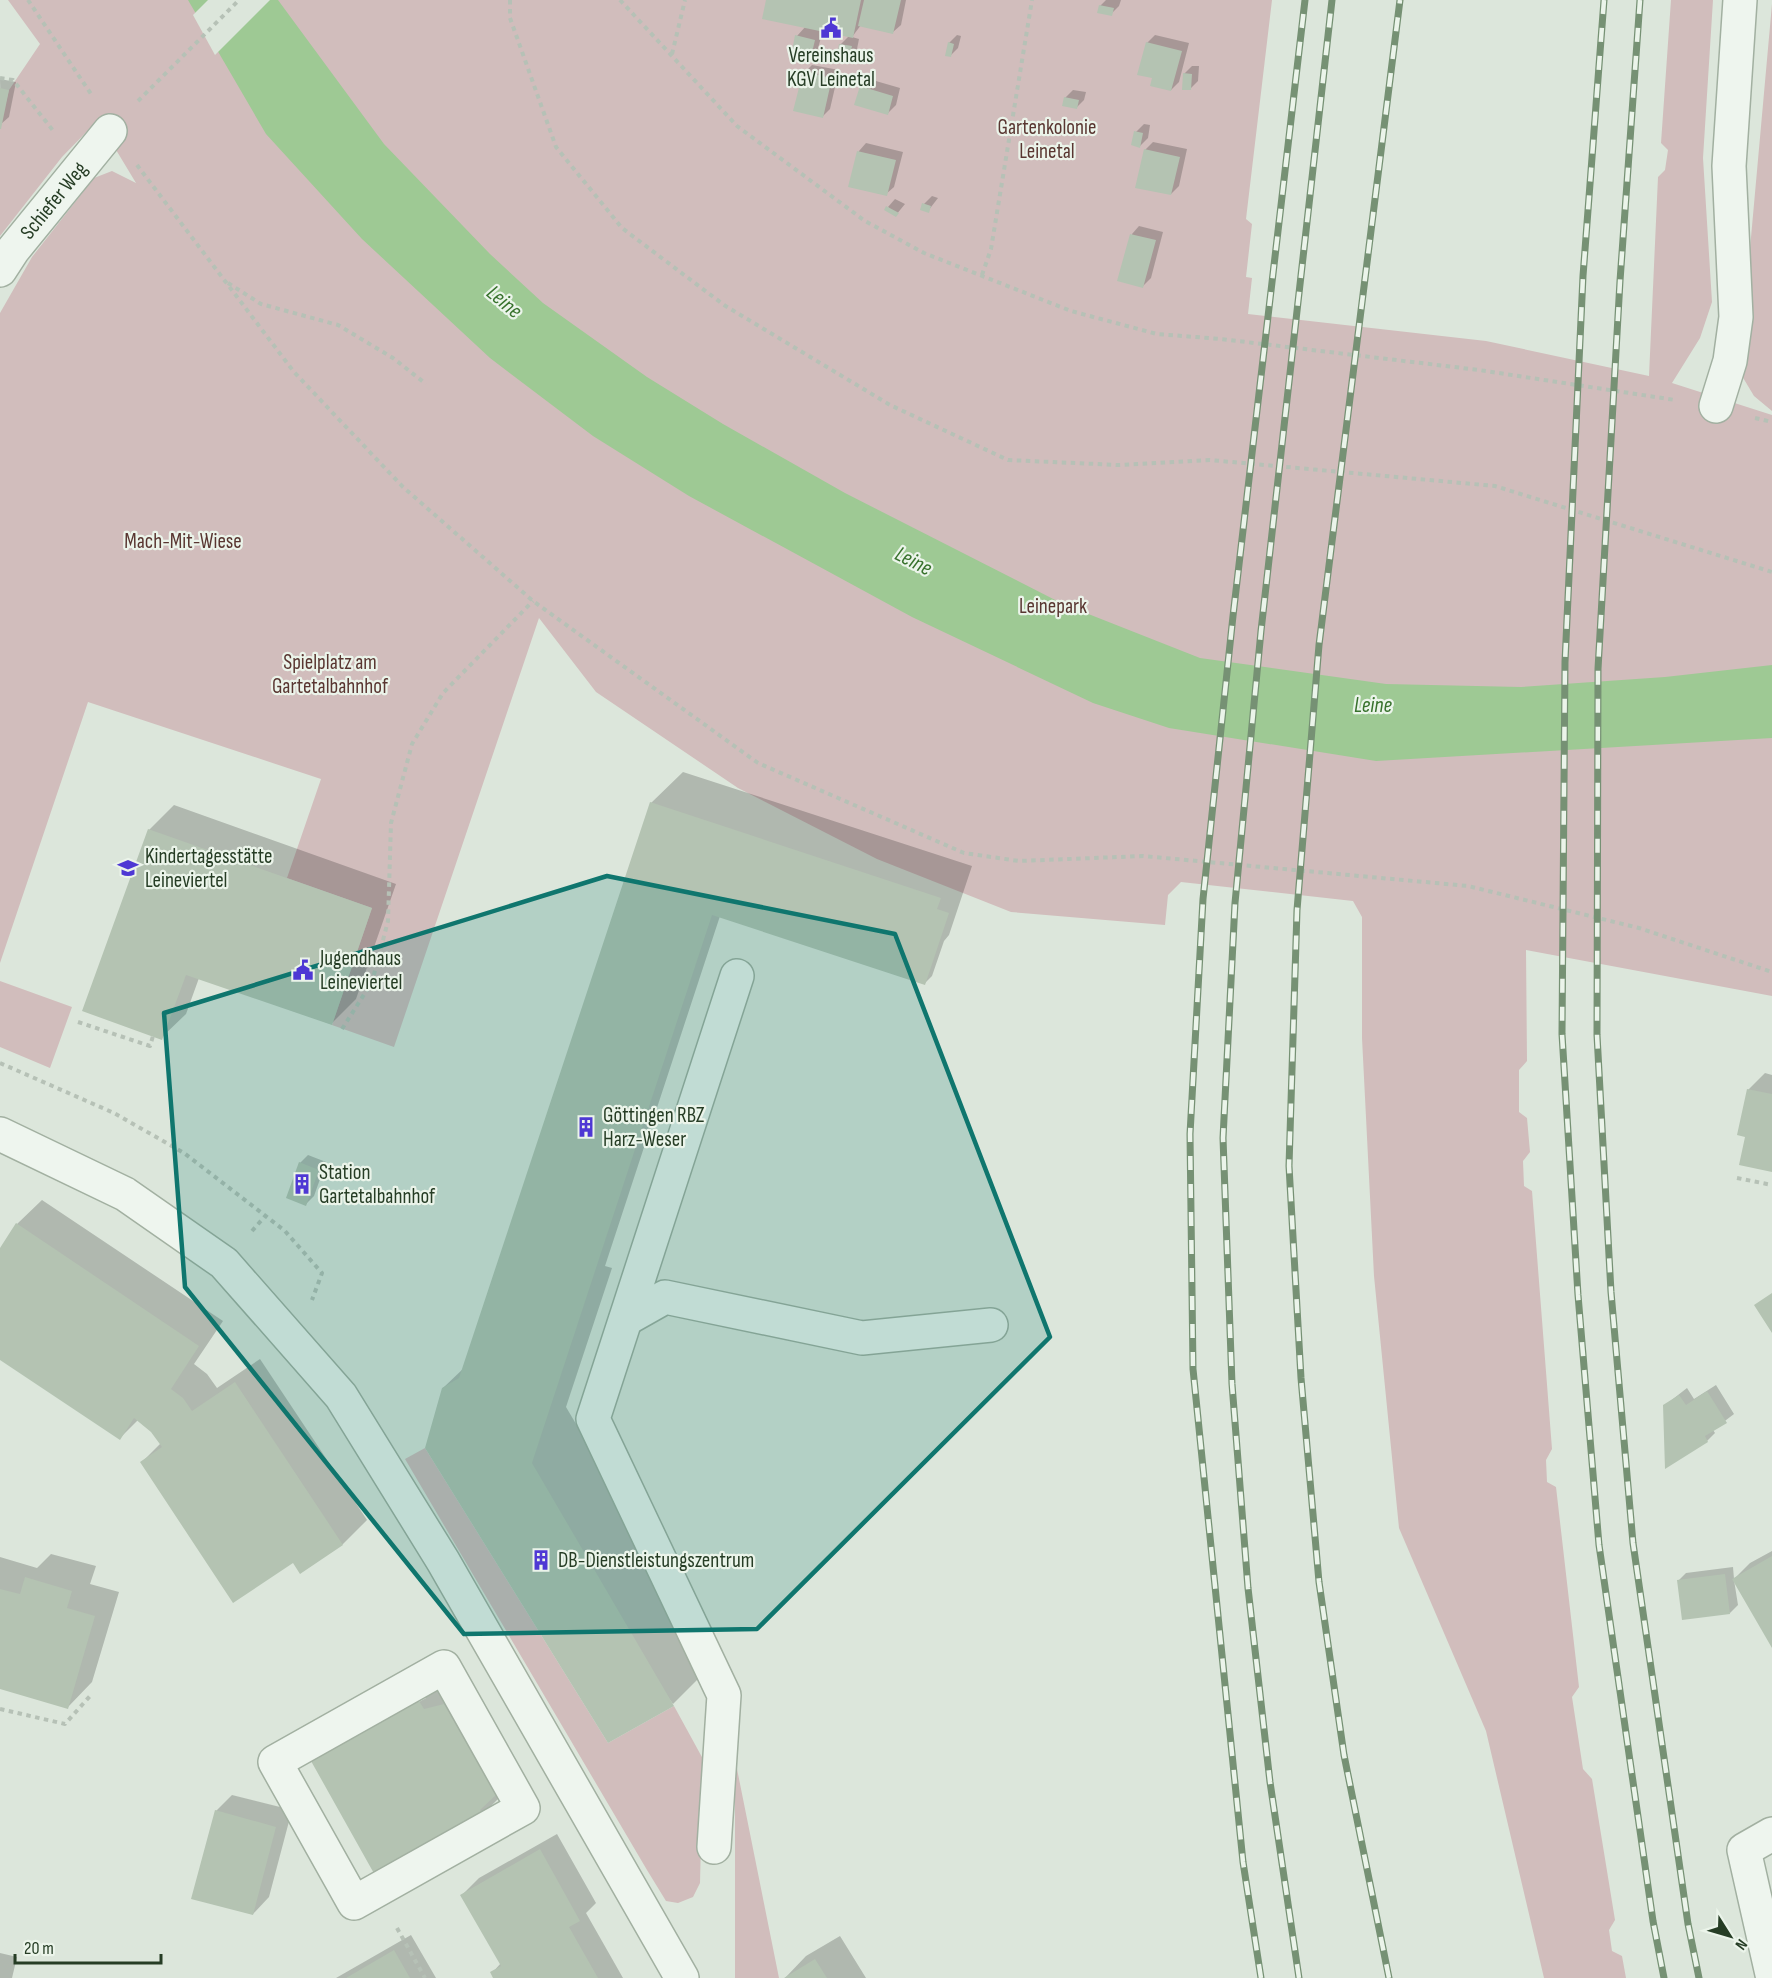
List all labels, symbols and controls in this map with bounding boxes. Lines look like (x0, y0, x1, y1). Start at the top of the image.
public building icon: Vereinshaus KGV Leinetal (819, 16, 843, 40)
place label: Vereinshaus KGV Leinetal (787, 43, 875, 92)
park label: Gartenkolonie Leinetal (998, 115, 1096, 164)
street label: Schiefer Weg (15, 157, 93, 244)
water label: Leine (481, 280, 528, 325)
park label: Mach-Mit-Wiese (124, 529, 242, 554)
water label: Leine (890, 541, 937, 582)
park label: Leinepark (1019, 594, 1087, 619)
park label: Spielplatz am Gartetalbahnhof (272, 650, 389, 699)
water label: Leine (1354, 692, 1392, 719)
place label: Kindertagesstätte Leineviertel (145, 844, 272, 893)
school or university icon: Kindertagesstätte Leineviertel (116, 856, 140, 880)
place label: Jugendhaus Leineviertel (319, 946, 403, 995)
public building icon: Jugendhaus Leineviertel (291, 958, 315, 982)
place label: Göttingen RBZ Harz-Weser (603, 1103, 705, 1152)
building icon: Göttingen RBZ Harz-Weser (574, 1115, 598, 1139)
place label: Station Gartetalbahnhof (319, 1160, 436, 1209)
building icon: Station Gartetalbahnhof (290, 1172, 314, 1196)
building icon: DB-Dienstleistungszentrum (529, 1548, 553, 1572)
place label: DB-Dienstleistungszentrum (558, 1548, 754, 1573)
north arrow (1700, 1906, 1760, 1966)
scale bar (15, 1927, 160, 1965)
text: N (1731, 1935, 1751, 1953)
text: 20 m (24, 1938, 54, 1959)

